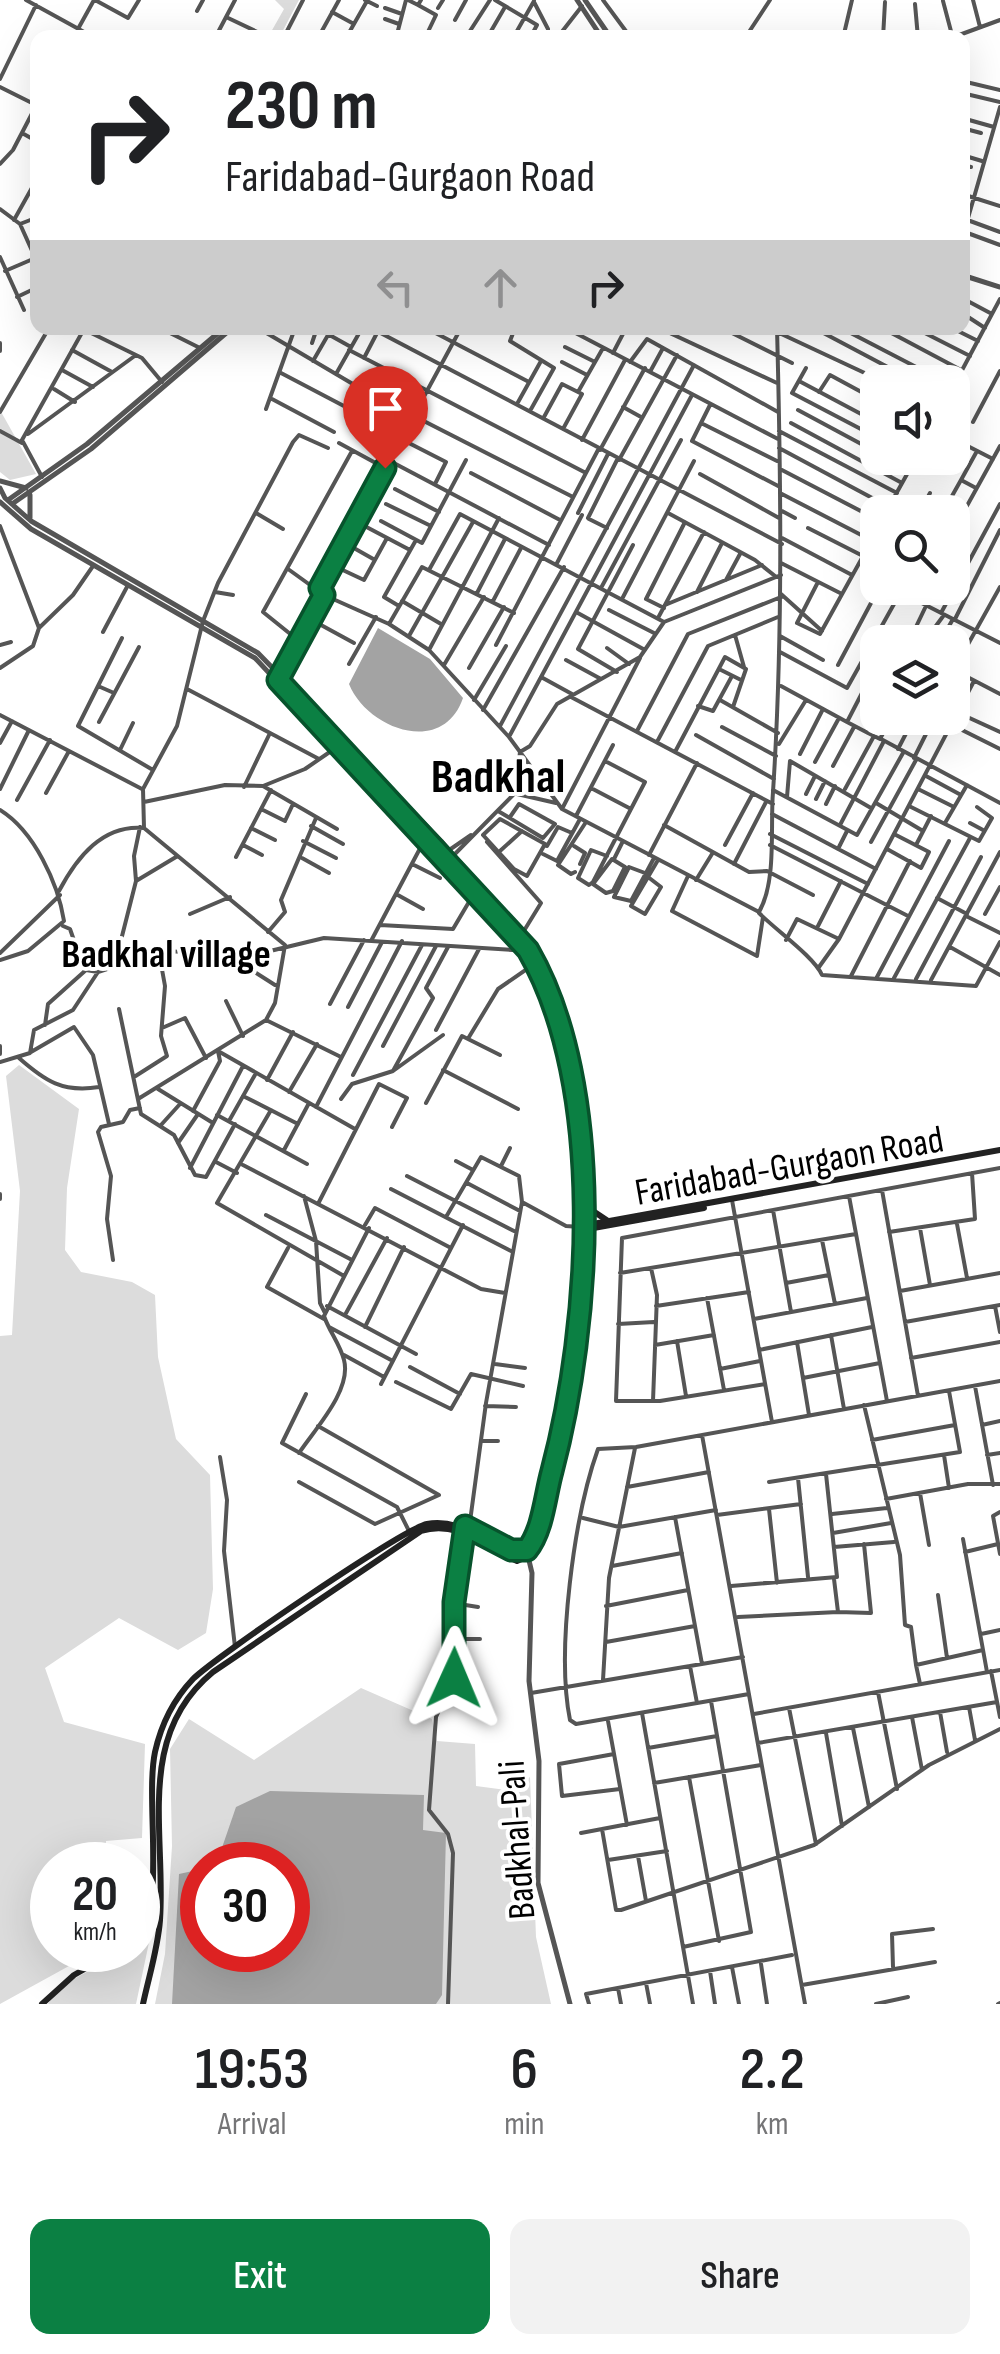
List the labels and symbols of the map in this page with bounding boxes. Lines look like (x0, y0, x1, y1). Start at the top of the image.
pin (343, 366, 428, 469)
district label: Badkhal (431, 749, 565, 806)
district label: Badkhal village (61, 931, 271, 979)
street label: Faridabad-Gurgaon Road (631, 1117, 947, 1216)
position arrow (402, 1626, 506, 1730)
street label: Badkhal-Pali (490, 1759, 545, 1921)
speed limit sign: 30 (180, 1842, 310, 1972)

